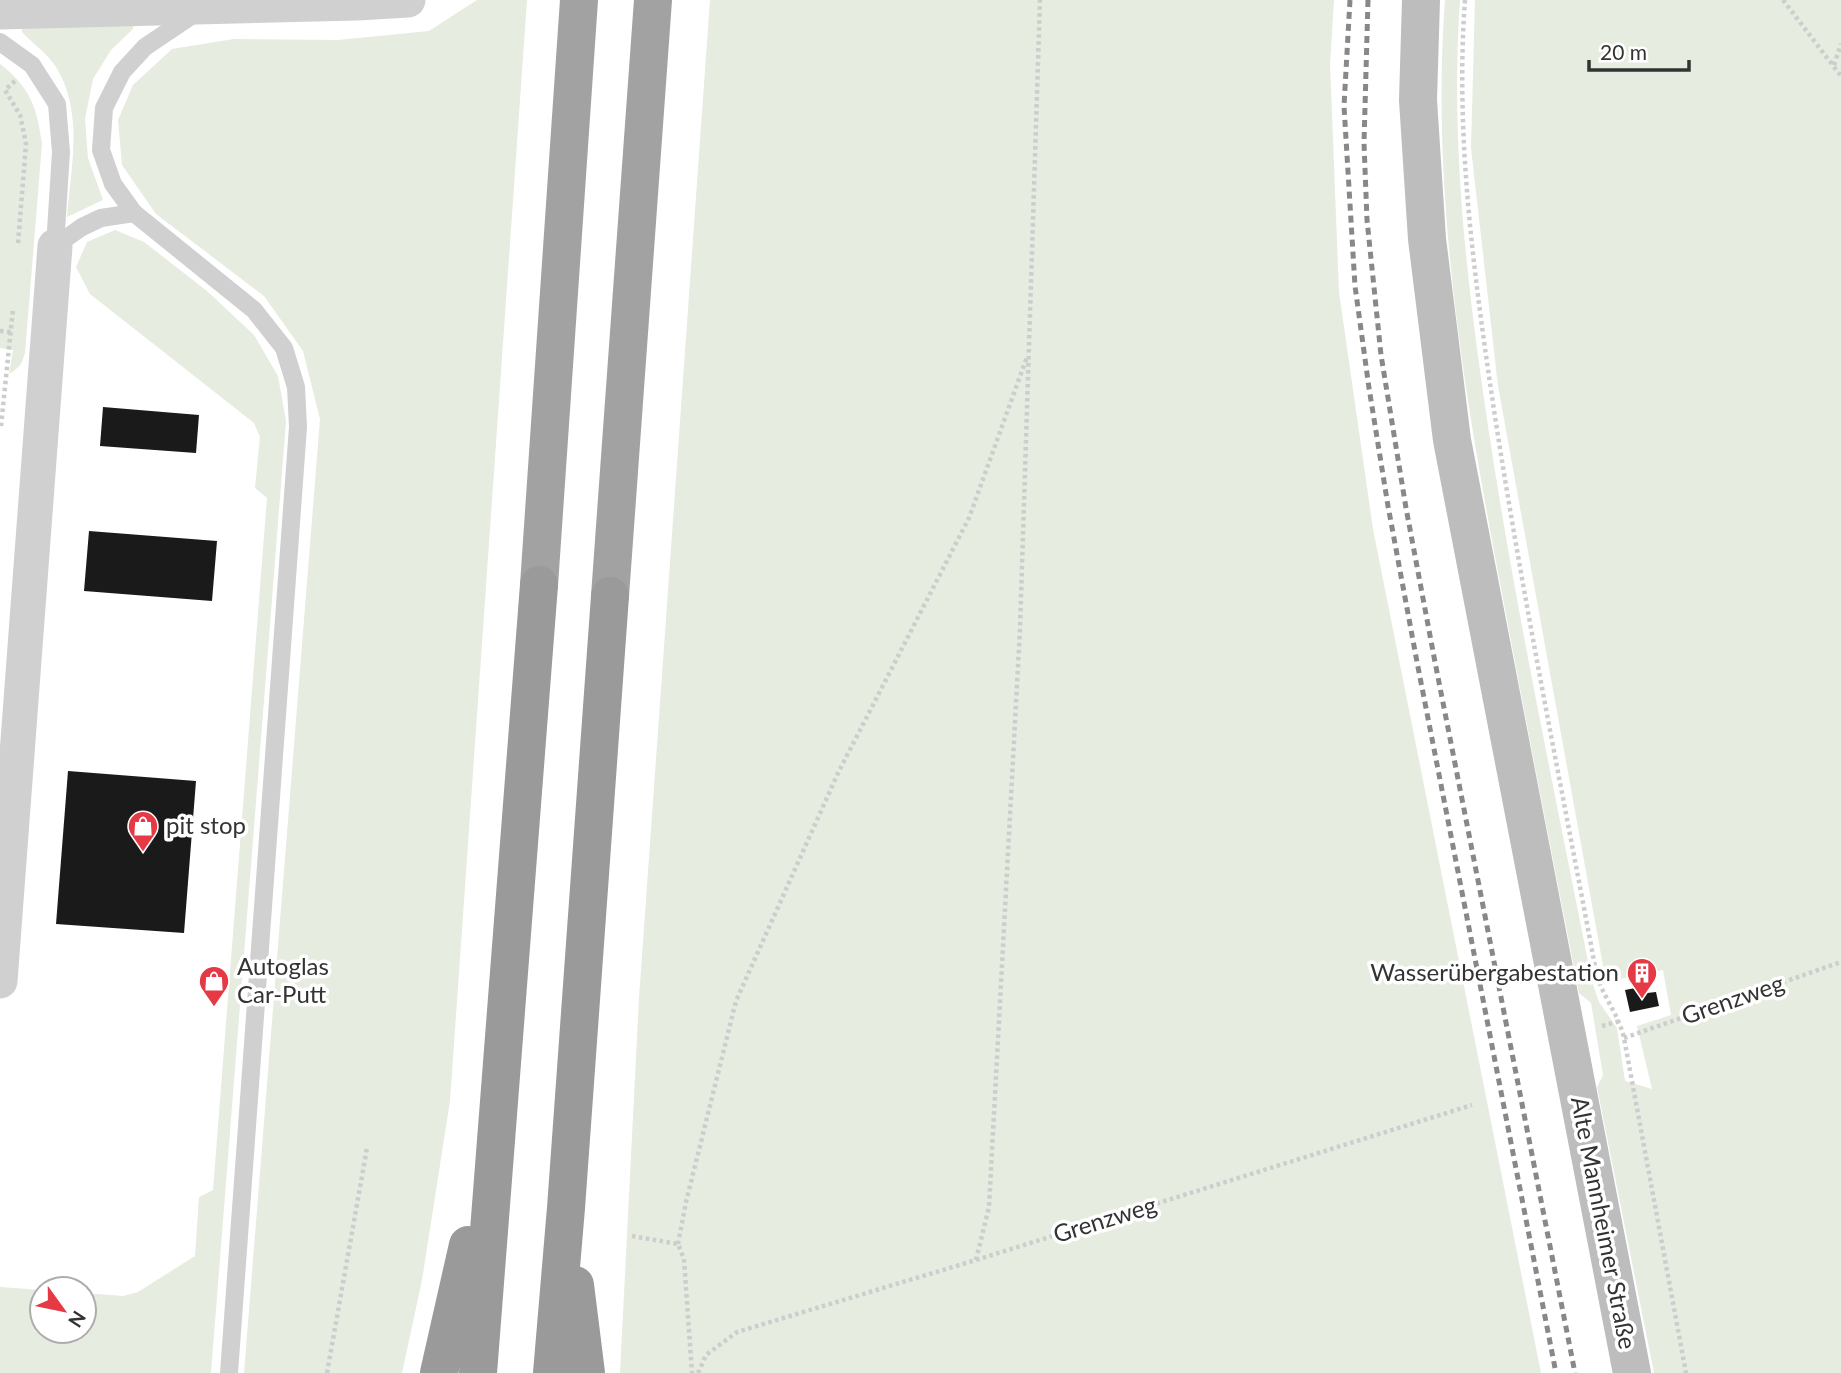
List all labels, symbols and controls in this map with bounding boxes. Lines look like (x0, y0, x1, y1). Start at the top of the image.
scale bar (1589, 28, 1689, 72)
text: 20 m (1600, 39, 1647, 64)
shop icon: pit stop (126, 809, 160, 853)
place label: pit stop (166, 810, 246, 839)
place label: Autoglas Car-Putt (237, 951, 329, 1008)
building icon: Wasserübergabestation (1625, 956, 1659, 1000)
place label: Wasserübergabestation (1370, 957, 1619, 986)
shop icon: Autoglas Car-Putt (197, 964, 231, 1008)
street label: Grenzweg (1678, 968, 1788, 1030)
street label: Alte Mannheimer Straße (1566, 1094, 1643, 1351)
street label: Grenzweg (1049, 1189, 1160, 1248)
north arrow (28, 1275, 98, 1345)
text: N (64, 1307, 91, 1332)

